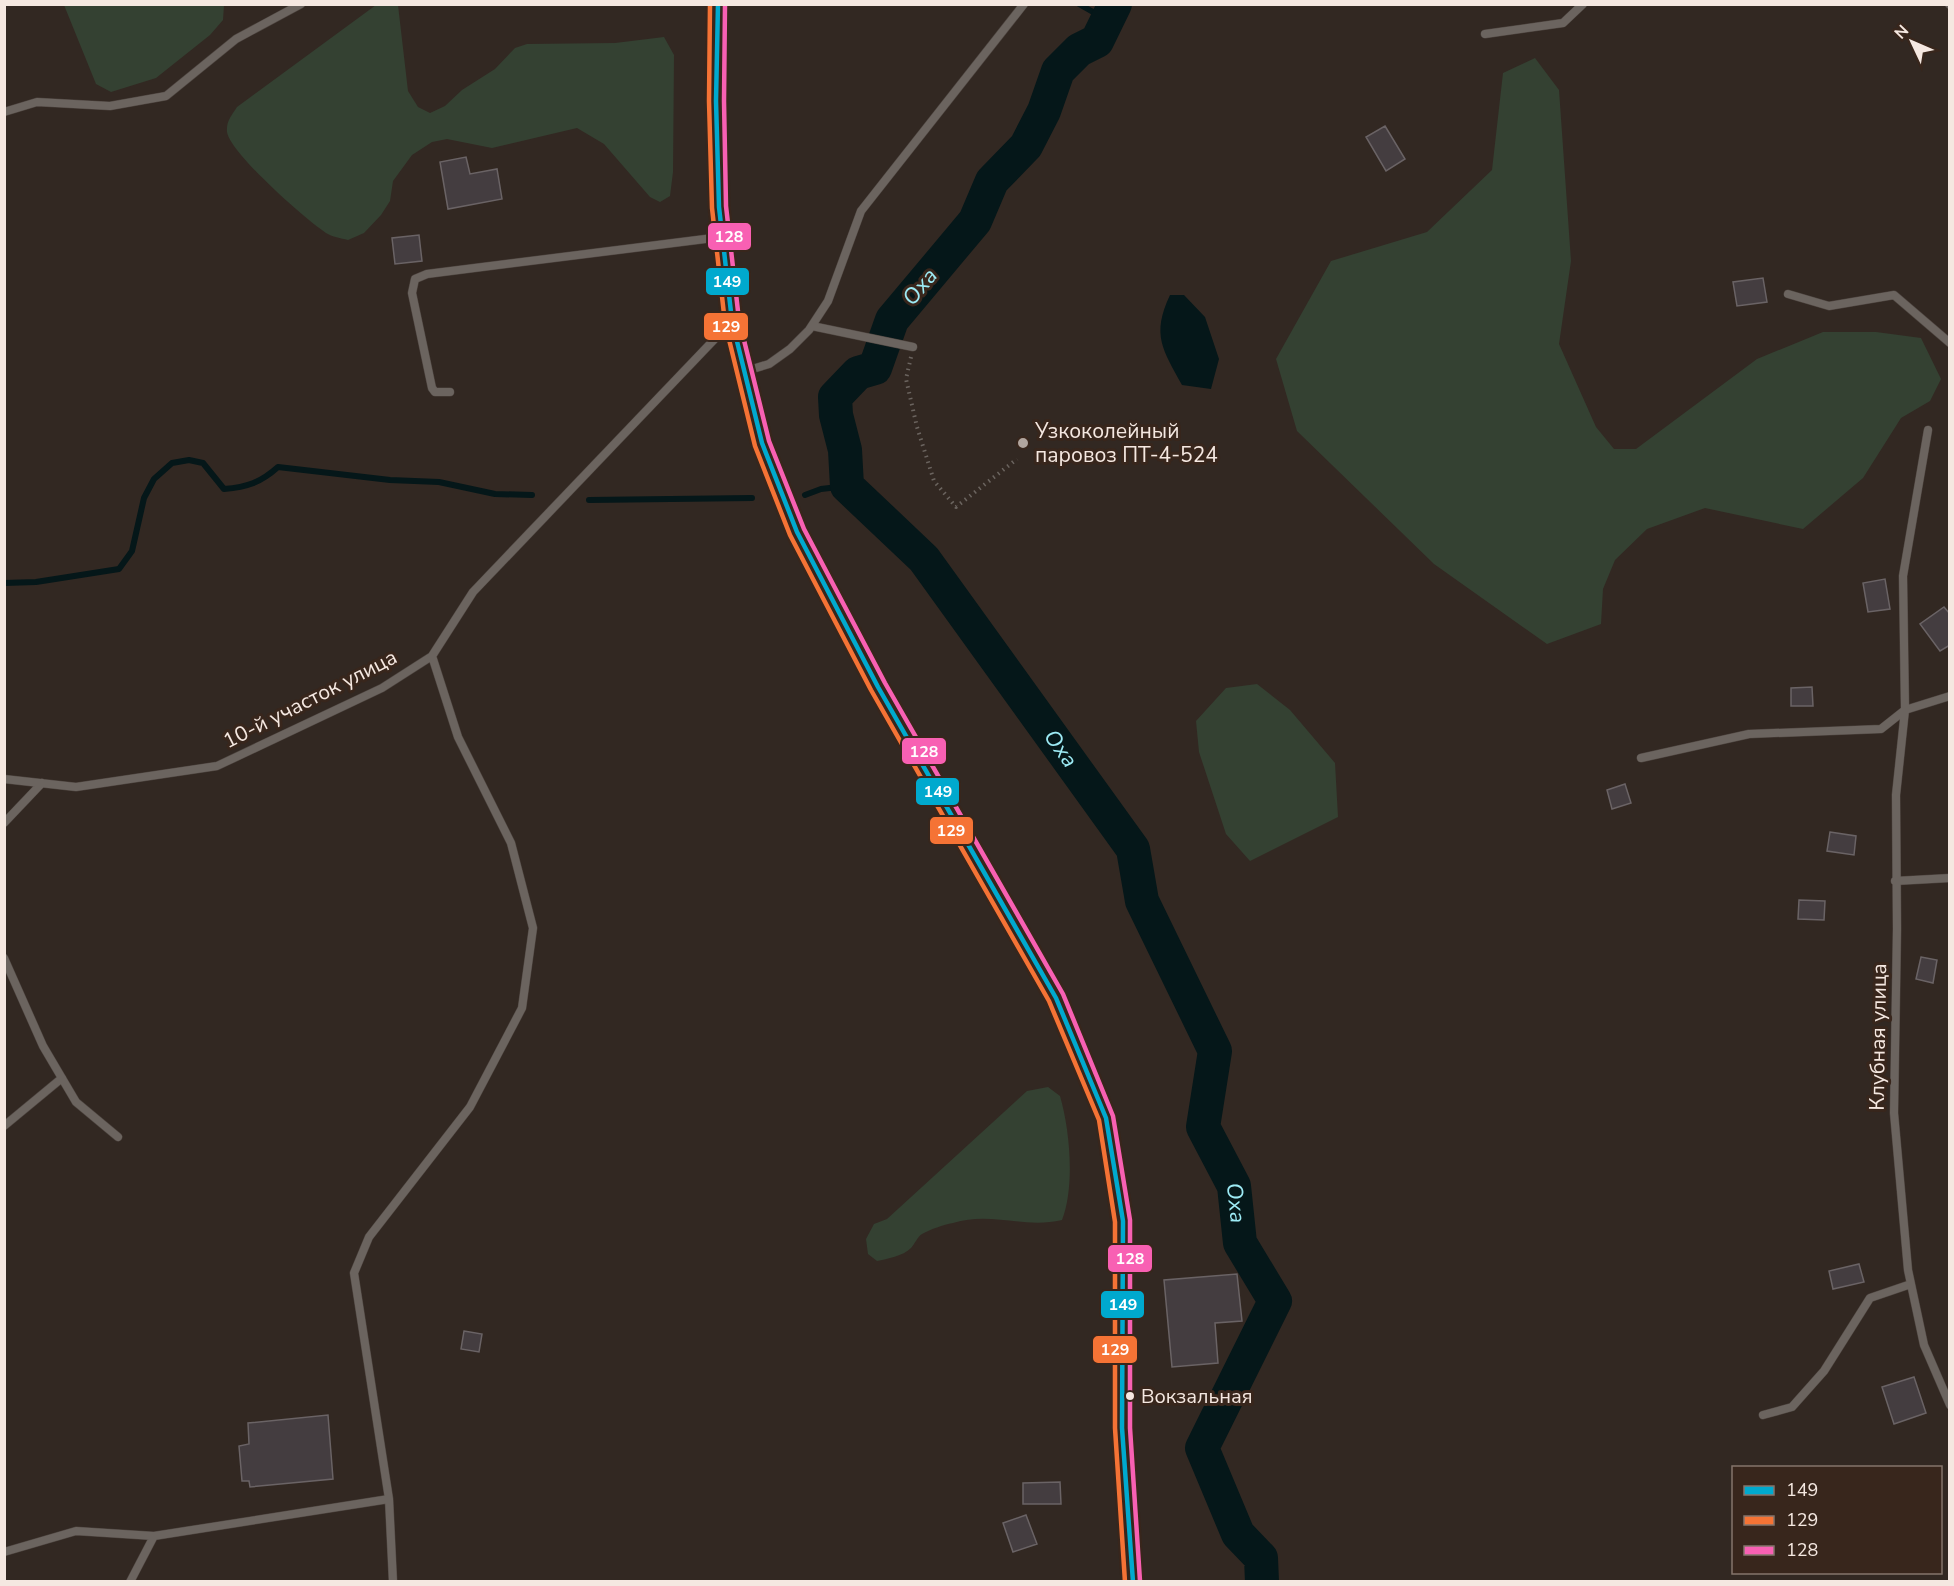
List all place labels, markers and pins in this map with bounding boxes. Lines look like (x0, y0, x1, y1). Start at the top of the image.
place label: Узкоколейный паровоз ПТ-4-524 (1034, 417, 1218, 469)
marker: Узкоколейный паровоз ПТ-4-524 (1016, 436, 1030, 450)
place label: Вокзальная (1141, 1383, 1253, 1410)
marker: Вокзальная (1124, 1390, 1136, 1402)

